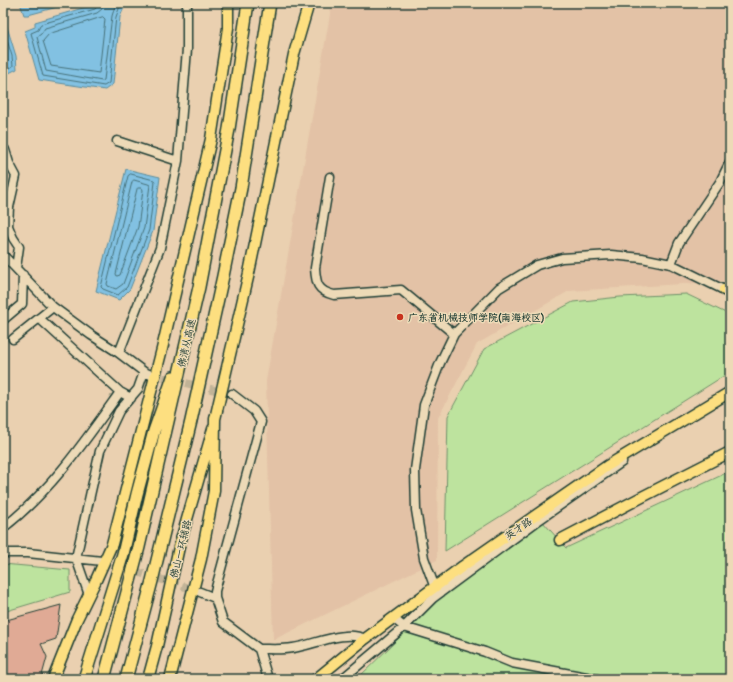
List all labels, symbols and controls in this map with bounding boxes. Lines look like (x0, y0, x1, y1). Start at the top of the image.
marker: 广东省机械技师学院(南海校区) (395, 312, 405, 322)
place label: 广东省机械技师学院(南海校区) (408, 312, 545, 324)
street label: 佛清从高速 (176, 318, 198, 369)
street label: 英才路 (503, 515, 534, 542)
street label: 佛山一环辅路 (168, 519, 194, 580)

